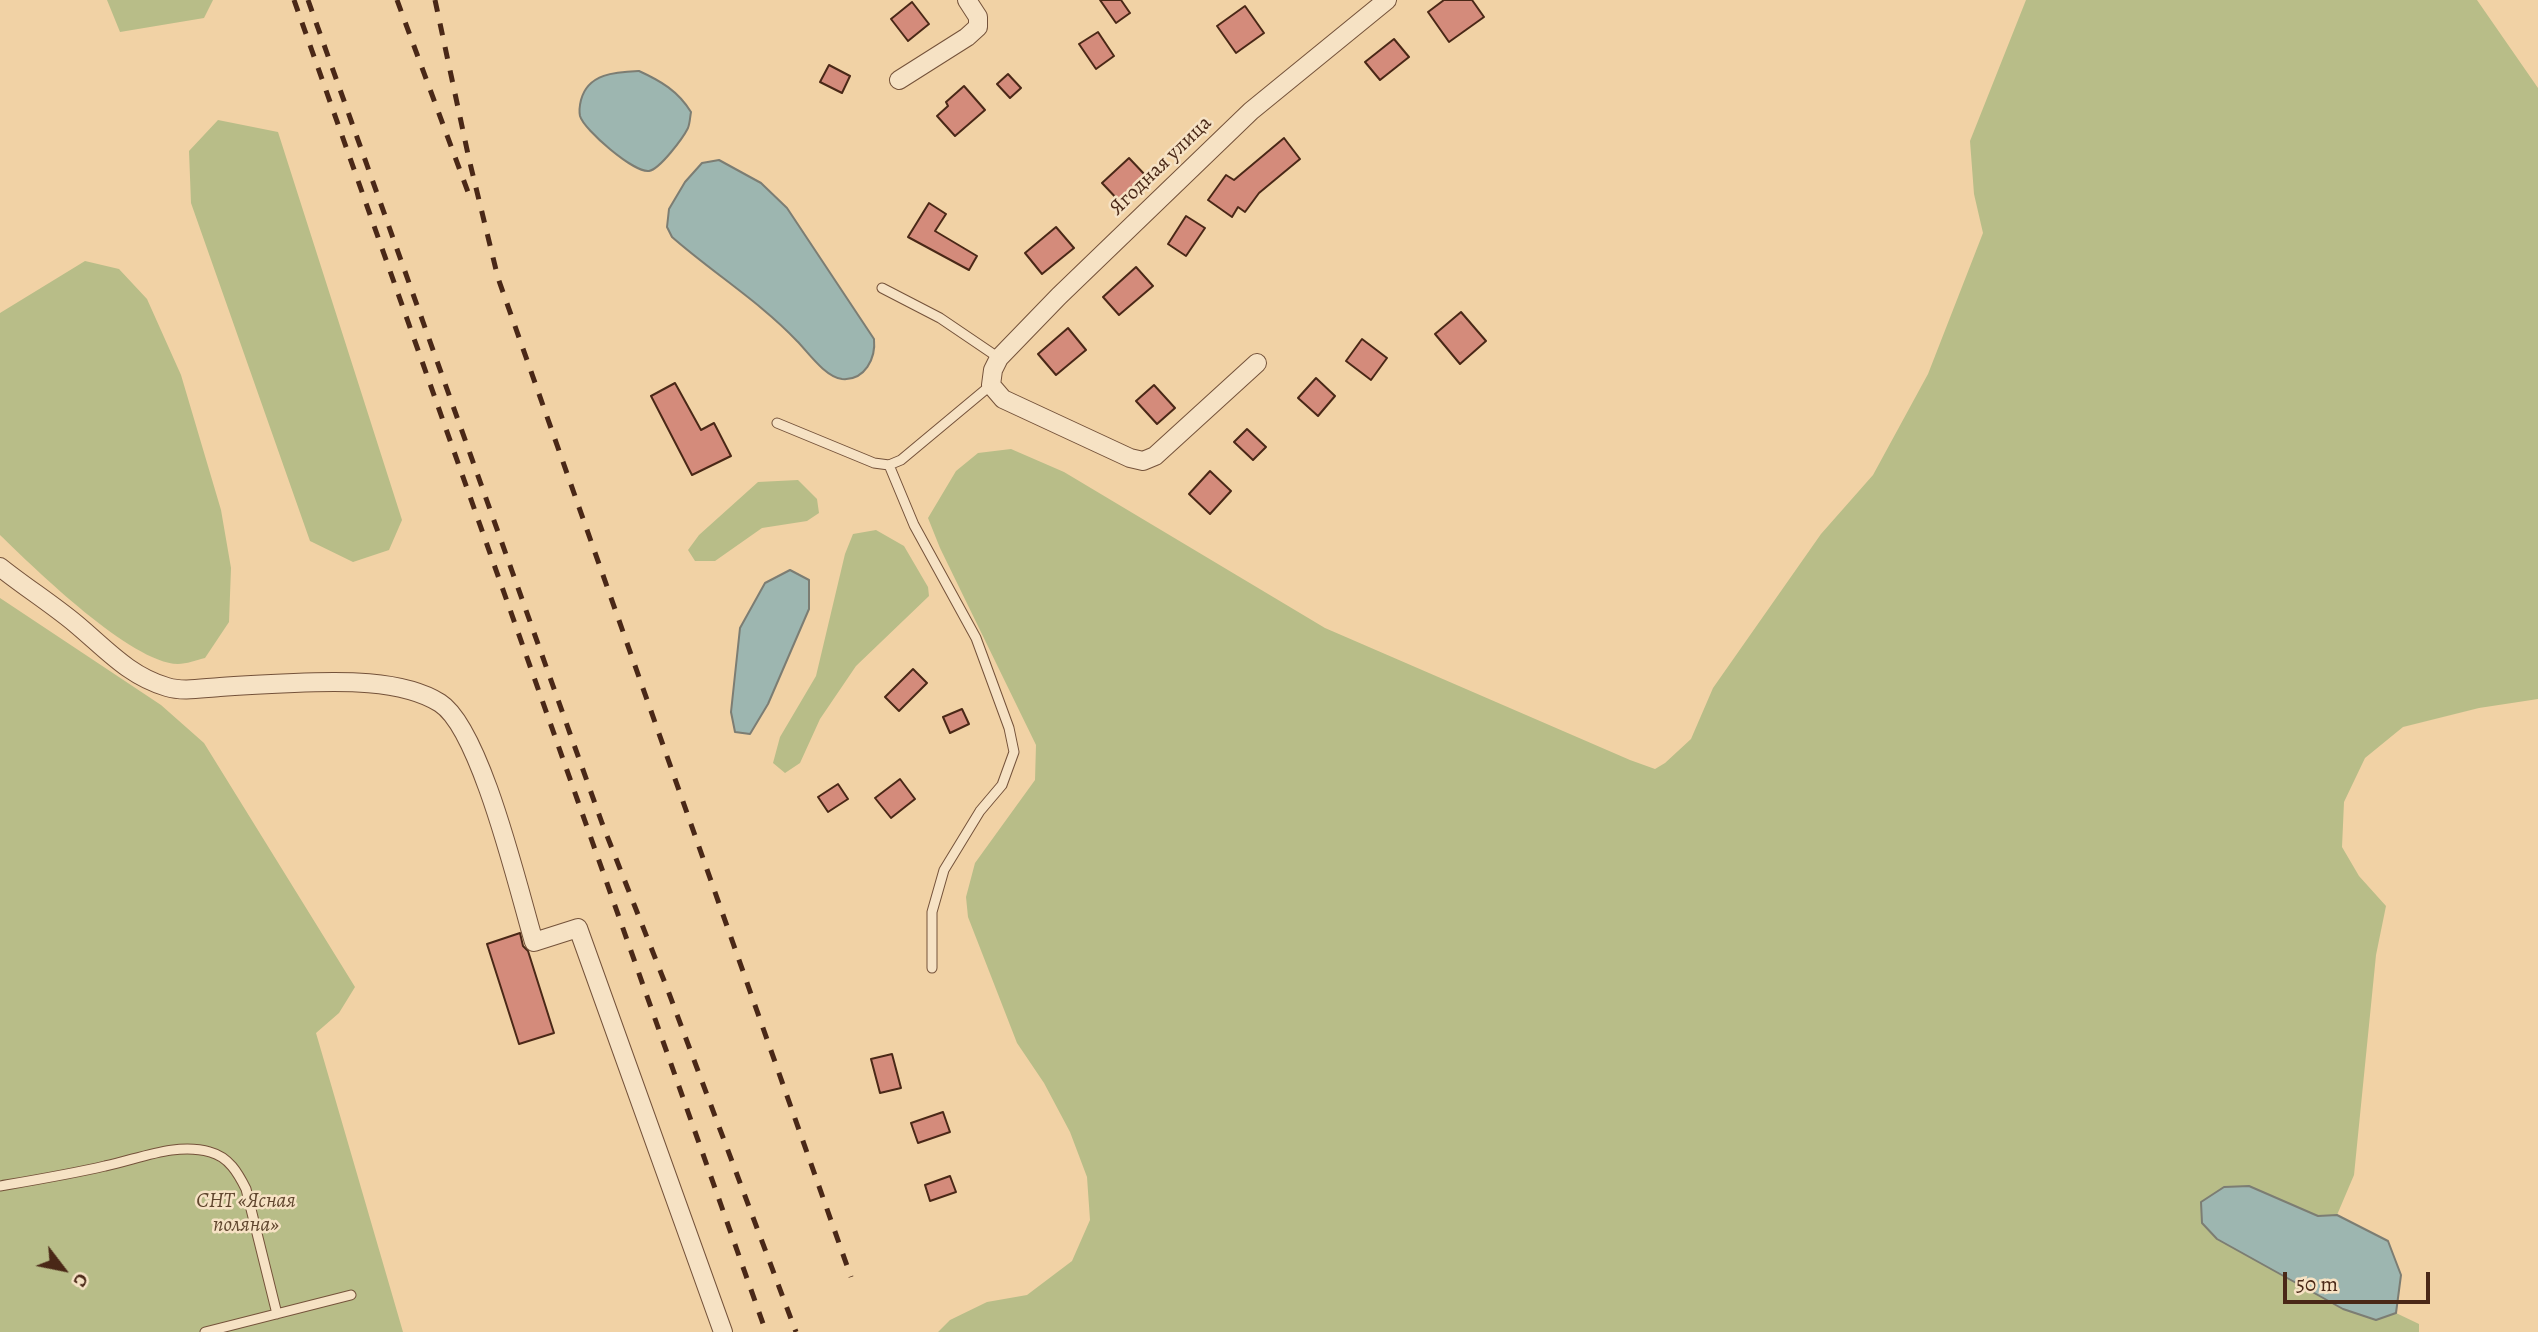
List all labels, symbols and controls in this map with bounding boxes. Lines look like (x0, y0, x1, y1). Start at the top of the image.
street label: Ягодная улица (1105, 111, 1217, 221)
park label: СНТ «Ясная поляна» (196, 1189, 296, 1239)
north arrow (28, 1234, 98, 1304)
scale bar (2286, 1258, 2433, 1302)
text: С (67, 1268, 95, 1292)
text: 50 m (2296, 1270, 2338, 1298)

